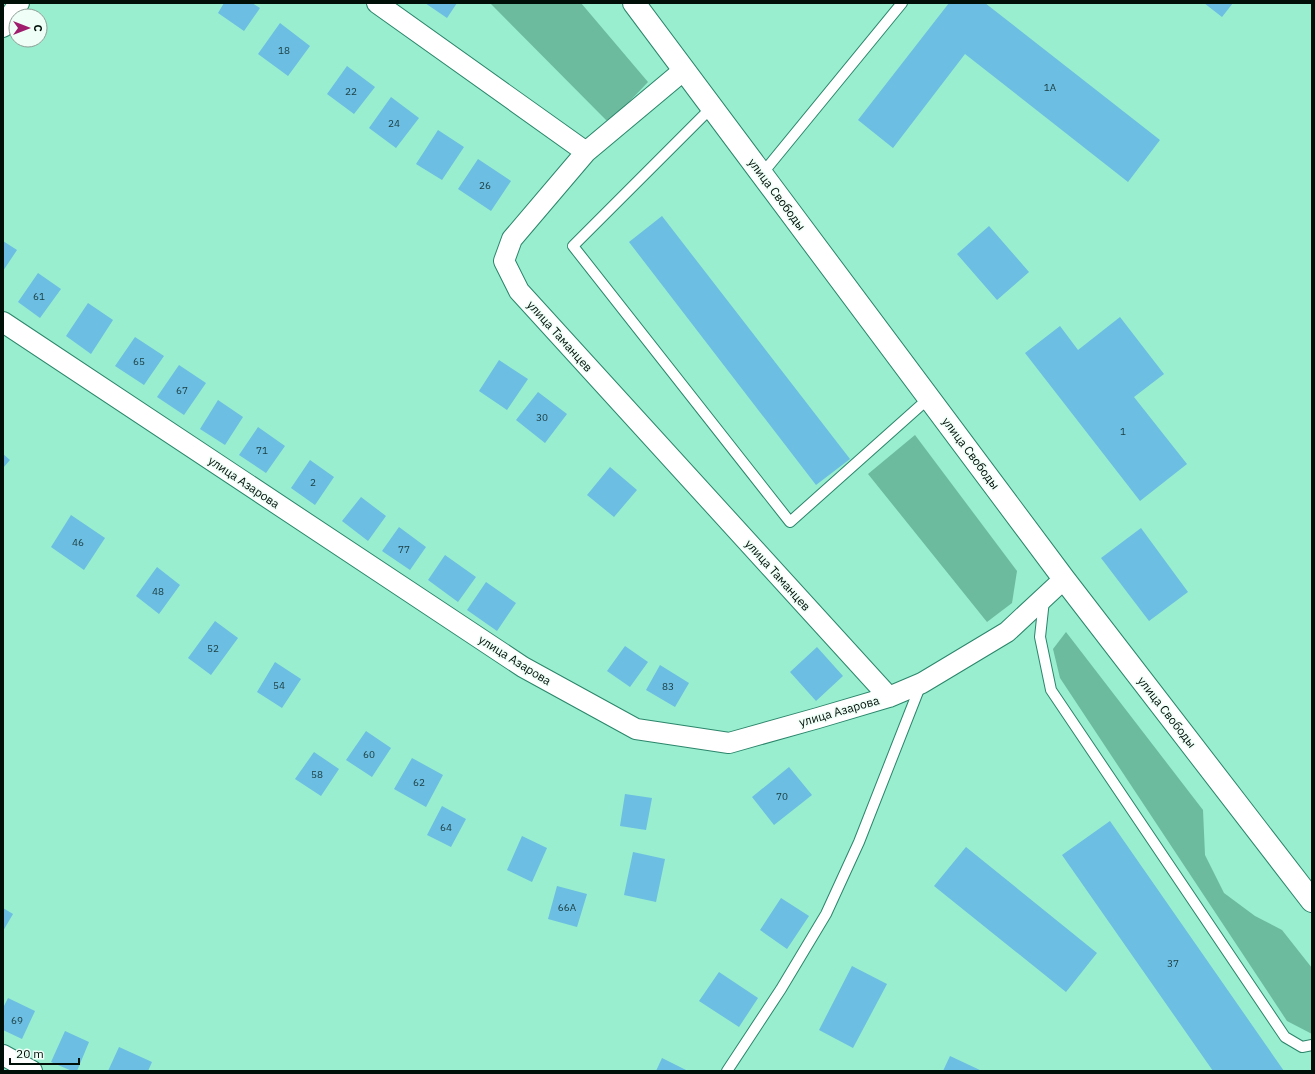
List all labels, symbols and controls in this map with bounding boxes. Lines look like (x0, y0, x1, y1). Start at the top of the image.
north arrow (8, 8, 48, 48)
text: С (31, 24, 45, 32)
house number: 18 (278, 44, 290, 57)
house number: 1А (1044, 81, 1057, 94)
house number: 22 (345, 85, 357, 98)
house number: 24 (388, 117, 400, 130)
street label: улица Свободы (745, 155, 809, 233)
house number: 26 (479, 179, 491, 192)
house number: 61 (33, 290, 45, 303)
street label: улица Таманцев (524, 297, 596, 375)
house number: 65 (133, 355, 145, 368)
house number: 67 (176, 384, 188, 397)
house number: 30 (536, 411, 548, 424)
street label: улица Свободы (939, 414, 1003, 492)
house number: 1 (1120, 425, 1126, 438)
house number: 71 (256, 444, 268, 457)
street label: улица Азарова (205, 453, 283, 512)
house number: 2 (310, 476, 316, 489)
house number: 46 (72, 536, 84, 549)
street label: улица Таманцев (742, 536, 814, 614)
house number: 77 (398, 543, 410, 556)
house number: 48 (152, 585, 164, 598)
street label: улица Азарова (476, 632, 555, 689)
house number: 52 (207, 642, 219, 655)
street label: улица Свободы (1135, 673, 1199, 751)
house number: 54 (273, 679, 285, 692)
house number: 83 (662, 680, 674, 693)
street label: улица Азарова (797, 692, 881, 730)
house number: 60 (363, 748, 375, 761)
house number: 58 (311, 768, 323, 781)
house number: 62 (413, 776, 425, 789)
house number: 70 (776, 790, 788, 803)
house number: 64 (440, 821, 452, 834)
house number: 66А (558, 901, 577, 914)
house number: 37 (1167, 957, 1179, 970)
house number: 69 (11, 1014, 23, 1027)
scale bar (10, 1040, 79, 1066)
text: 20 m (16, 1046, 44, 1061)

